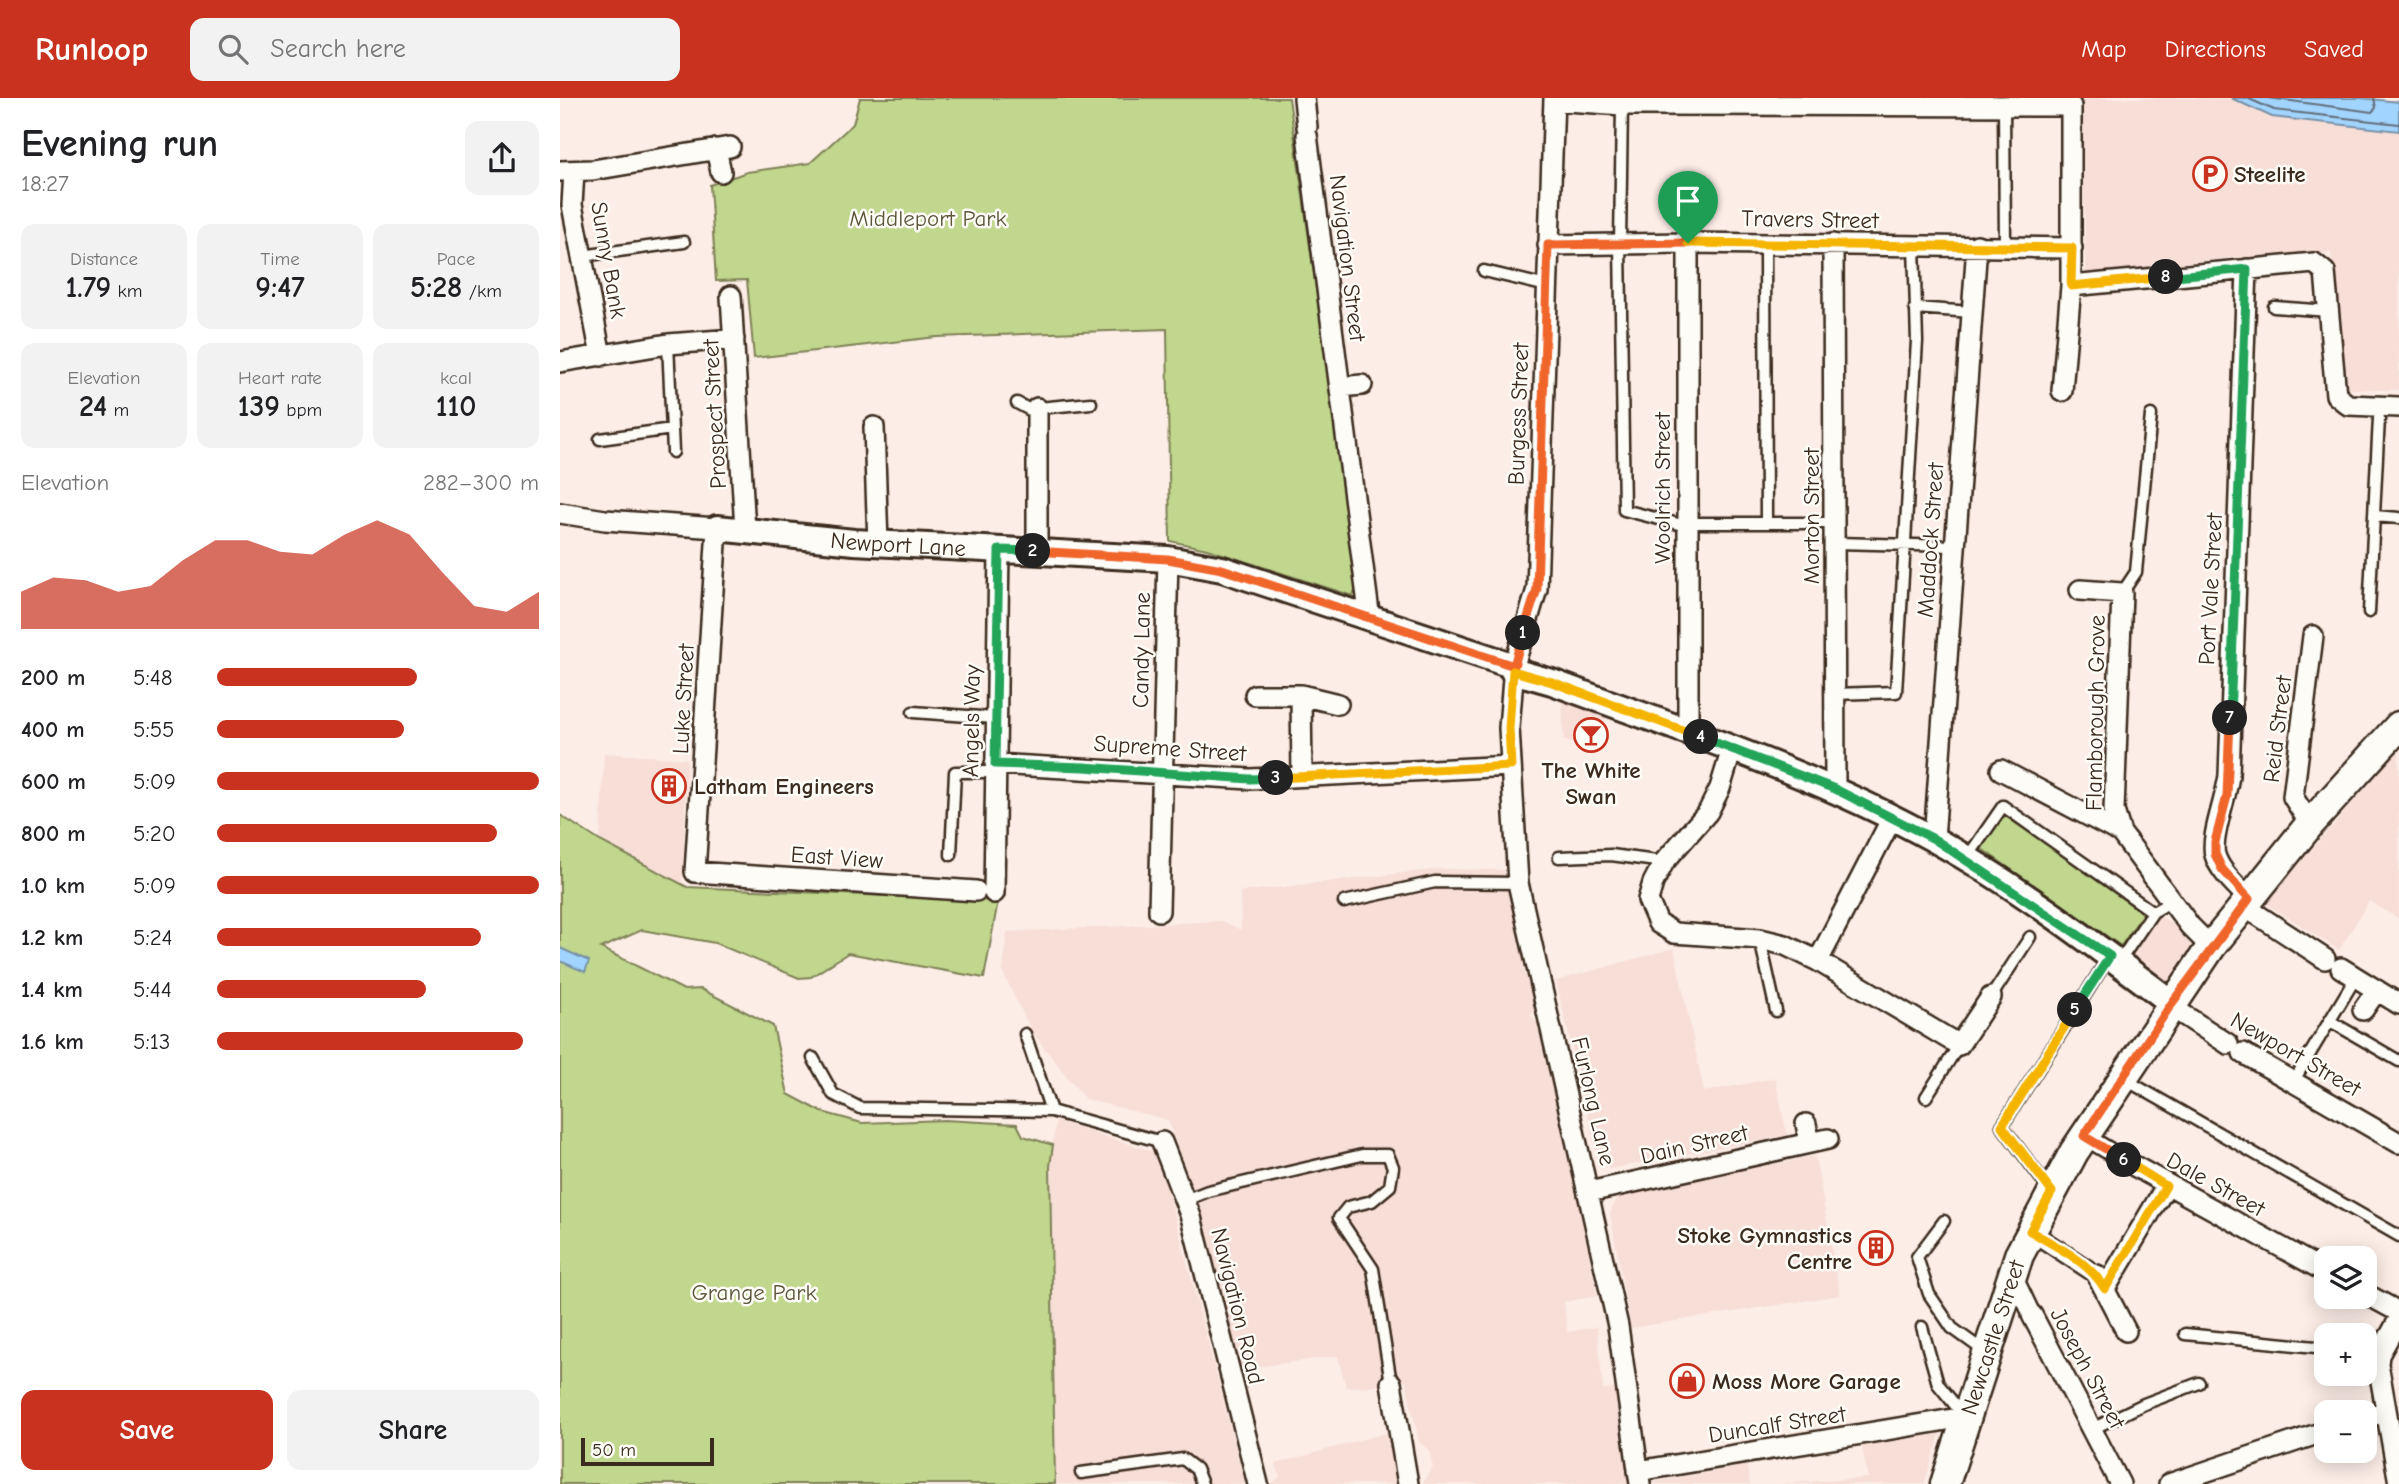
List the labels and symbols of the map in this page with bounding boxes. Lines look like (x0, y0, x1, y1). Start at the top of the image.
parking icon: Steelite (2191, 155, 2229, 193)
place label: Steelite (2234, 161, 2305, 188)
pin (1658, 171, 1718, 243)
street label: Navigation Street (1324, 173, 1371, 344)
street label: Sunny Bank (585, 200, 632, 320)
park label: Middleport Park (849, 205, 1007, 232)
street label: Travers Street (1741, 205, 1880, 234)
pin: 8 (2148, 260, 2184, 294)
street label: Prospect Street (697, 337, 732, 490)
street label: Burgess Street (1503, 341, 1535, 486)
street label: Woolrich Street (1649, 411, 1676, 564)
street label: Morton Street (1798, 446, 1825, 584)
street label: Maddock Street (1912, 460, 1949, 618)
street label: Port Vale Street (2193, 511, 2228, 666)
street label: Newport Lane (829, 527, 967, 562)
pin: 2 (1016, 533, 1050, 568)
street label: Candy Lane (1127, 592, 1156, 708)
street label: Flamborough Grove (2080, 615, 2111, 811)
pin: 1 (1506, 616, 1541, 650)
street label: Luke Street (667, 642, 700, 755)
street label: Angels Way (957, 664, 986, 778)
street label: Reid Street (2258, 673, 2298, 784)
pin: 7 (2212, 700, 2248, 736)
bar icon: The White Swan (1572, 716, 1610, 754)
pin: 4 (1684, 720, 1718, 754)
street label: Supreme Street (1093, 730, 1248, 767)
place label: The White Swan (1541, 757, 1641, 810)
pin: 3 (1258, 760, 1294, 796)
building icon: Latham Engineers (650, 767, 688, 805)
place label: Latham Engineers (694, 773, 874, 800)
street label: East View (790, 841, 884, 874)
pin: 5 (2058, 992, 2092, 1028)
street label: Newport Street (2226, 1006, 2367, 1103)
street label: Furlong Lane (1566, 1034, 1621, 1168)
street label: Dain Street (1638, 1119, 1752, 1170)
pin: 6 (2106, 1142, 2142, 1178)
street label: Dale Street (2162, 1146, 2271, 1223)
place label: Stoke Gymnastics Centre (1677, 1222, 1852, 1275)
street label: Navigation Road (1205, 1225, 1270, 1387)
building icon: Stoke Gymnastics Centre (1857, 1229, 1895, 1267)
street label: Newcastle Street (1955, 1255, 2031, 1418)
park label: Grange Park (691, 1279, 817, 1306)
street label: Joseph Street (2044, 1303, 2131, 1435)
shop icon: Moss More Garage (1668, 1362, 1706, 1400)
place label: Moss More Garage (1712, 1368, 1901, 1395)
street label: Duncalf Street (1707, 1400, 1849, 1449)
scale bar (581, 1435, 714, 1467)

